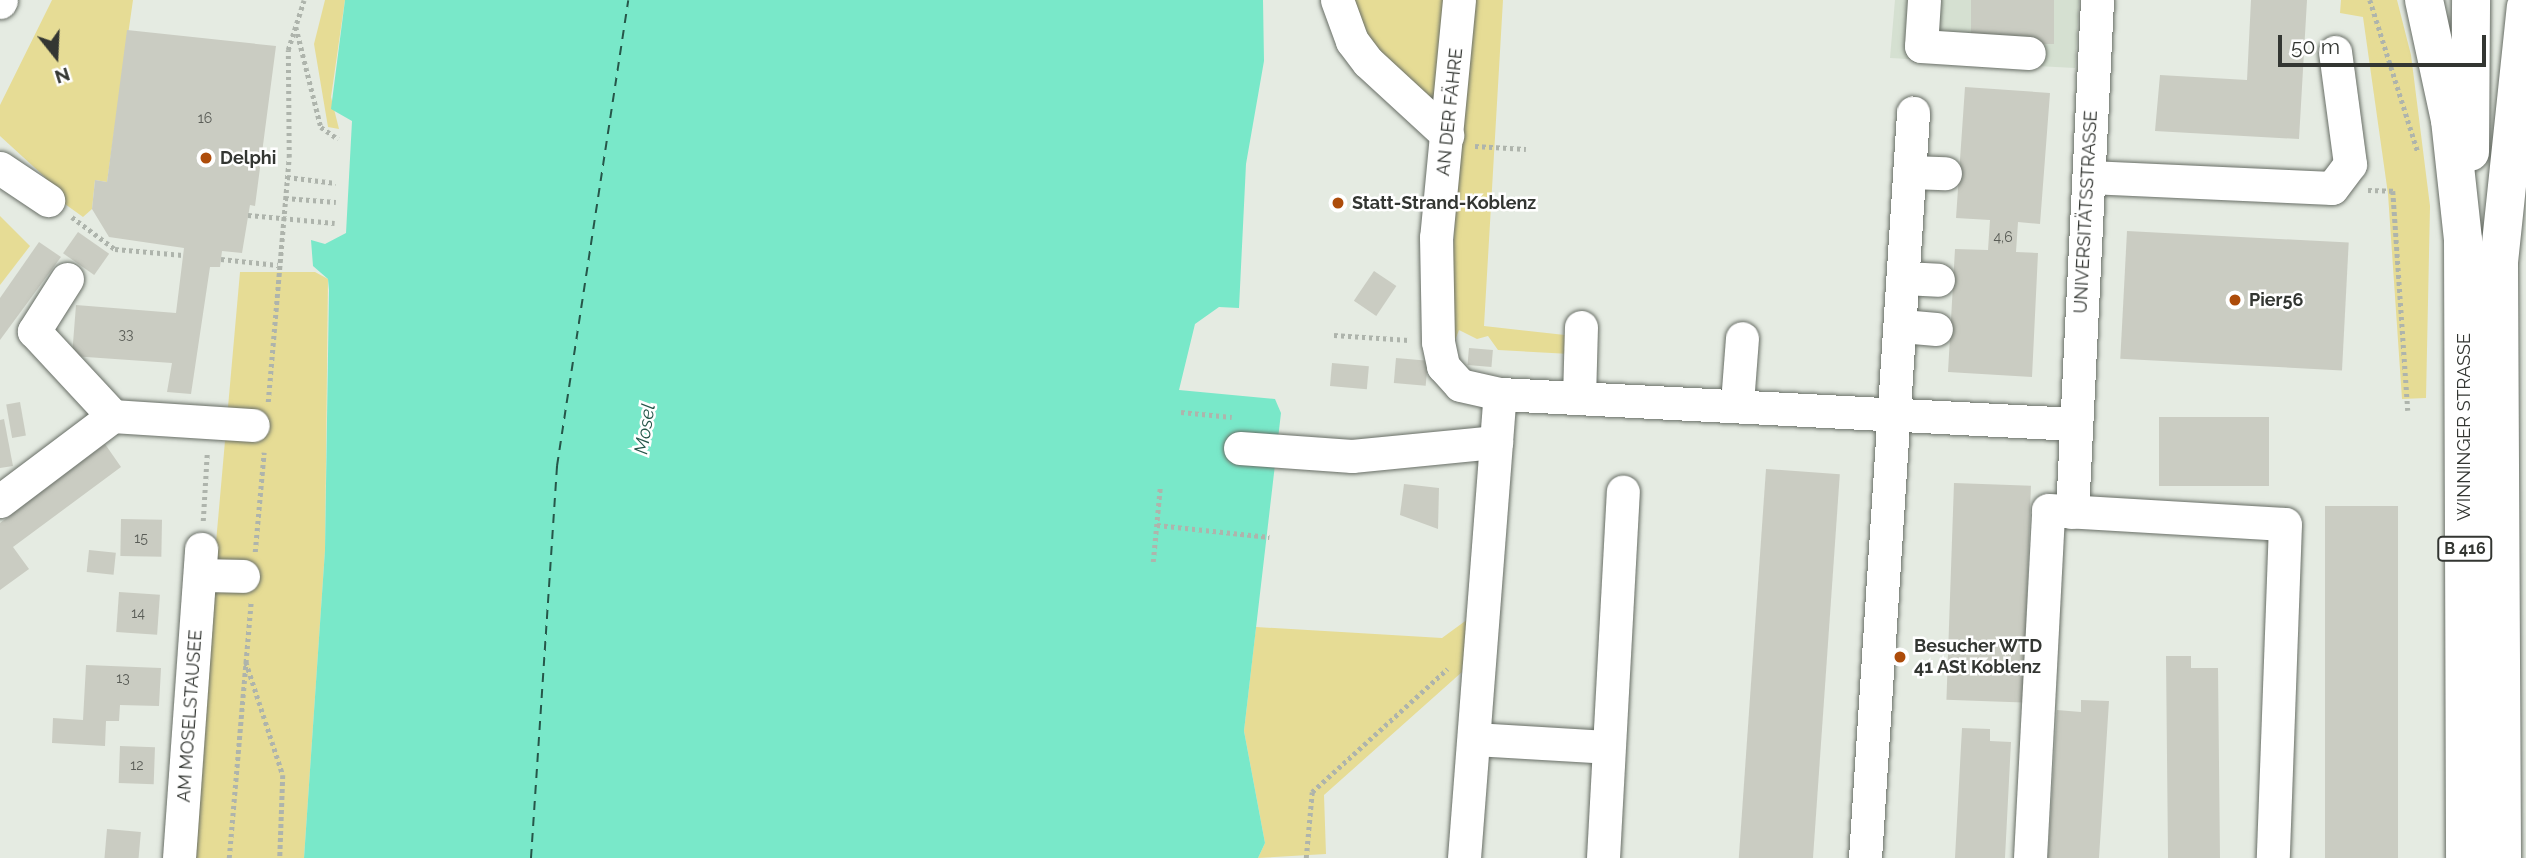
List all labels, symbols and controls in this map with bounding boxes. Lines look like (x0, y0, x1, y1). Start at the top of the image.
north arrow (21, 21, 91, 91)
scale bar (2281, 21, 2489, 65)
text: 50 m (2291, 34, 2340, 59)
street label: AN DER FÄHRE (1433, 47, 1467, 177)
text: N (52, 63, 73, 89)
house number: 16 (198, 110, 212, 126)
street label: UNIVERSITÄTSSTRASSE (2070, 110, 2102, 314)
place label: Delphi (220, 147, 276, 169)
marker: Delphi (198, 150, 214, 166)
place label: Statt-Strand-Koblenz (1352, 192, 1536, 214)
marker: Statt-Strand-Koblenz (1330, 195, 1346, 211)
house number: 4,6 (1993, 229, 2013, 245)
place label: Pier56 (2249, 289, 2303, 311)
marker: Pier56 (2227, 292, 2243, 308)
house number: 33 (119, 326, 133, 342)
street label: WINNINGER STRASSE (2453, 333, 2475, 521)
water label: Mosel (630, 402, 660, 456)
house number: 15 (134, 530, 148, 546)
road number: B 416 (2437, 536, 2493, 562)
house number: 14 (131, 605, 145, 621)
street label: AM MOSELSTAUSEE (173, 629, 207, 803)
place label: Besucher WTD 41 ASt Koblenz (1914, 636, 2043, 678)
marker: Besucher WTD 41 ASt Koblenz (1892, 649, 1908, 665)
house number: 13 (116, 670, 130, 686)
house number: 12 (130, 757, 144, 773)

